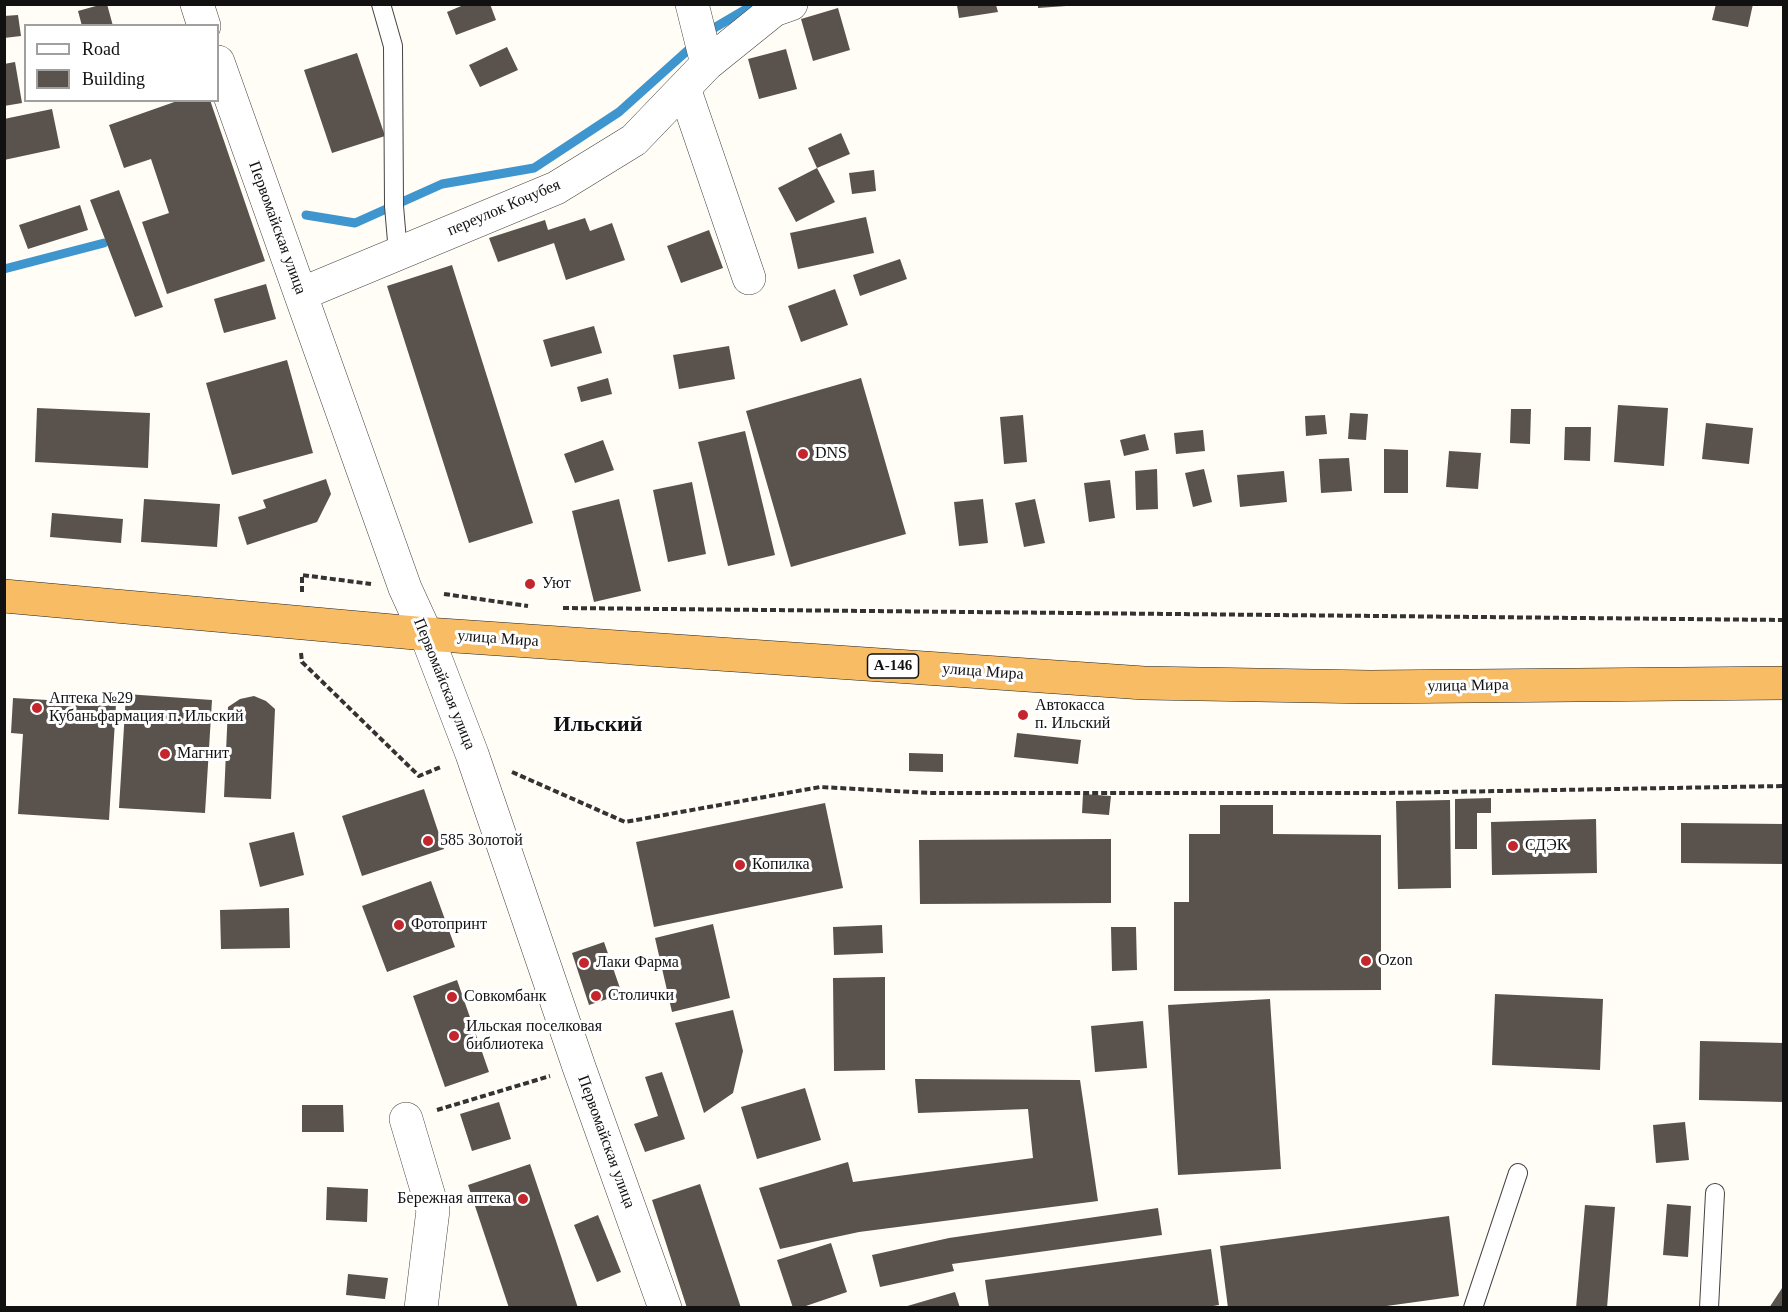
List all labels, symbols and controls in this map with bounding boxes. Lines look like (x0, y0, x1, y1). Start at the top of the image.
legend (24, 24, 219, 102)
text: Road (82, 39, 120, 59)
text: Building (82, 69, 145, 89)
street label: Первомайская улица (244, 159, 310, 297)
street label: переулок Кочубея (445, 176, 563, 240)
place label: DNS (815, 444, 847, 464)
marker: DNS (796, 447, 810, 461)
place label: Уют (542, 574, 571, 594)
marker: Уют (523, 577, 537, 591)
street label: Первомайская улица (409, 615, 479, 753)
street label: улица Мира (457, 627, 539, 651)
road number: А-146 (868, 654, 918, 678)
street label: улица Мира (942, 660, 1024, 684)
street label: улица Мира (1427, 676, 1509, 696)
place label: Аптека №29 Кубаньфармация п. Ильский (49, 689, 244, 727)
place label: Автокасса п. Ильский (1035, 696, 1110, 734)
marker: Аптека №29 Кубаньфармация п. Ильский (30, 701, 44, 715)
marker: Автокасса п. Ильский (1016, 708, 1030, 722)
district label: Ильский (554, 712, 642, 738)
place label: Магнит (177, 744, 229, 764)
marker: Магнит (158, 747, 172, 761)
place label: 585 Золотой (440, 831, 523, 851)
marker: 585 Золотой (421, 834, 435, 848)
place label: СДЭК (1525, 836, 1567, 856)
marker: СДЭК (1506, 839, 1520, 853)
place label: Копилка (752, 855, 810, 875)
marker: Копилка (733, 858, 747, 872)
place label: Фотопринт (411, 915, 487, 935)
marker: Фотопринт (392, 918, 406, 932)
place label: Ozon (1378, 951, 1413, 971)
place label: Лаки Фарма (596, 953, 679, 973)
marker: Ozon (1359, 954, 1373, 968)
marker: Лаки Фарма (577, 956, 591, 970)
place label: Столички (608, 986, 674, 1006)
place label: Совкомбанк (464, 987, 547, 1007)
marker: Столички (589, 989, 603, 1003)
marker: Совкомбанк (445, 990, 459, 1004)
place label: Ильская поселковая библиотека (466, 1017, 602, 1055)
marker: Ильская поселковая библиотека (447, 1029, 461, 1043)
street label: Первомайская улица (573, 1073, 639, 1211)
place label: Бережная аптека (397, 1189, 511, 1209)
marker: Бережная аптека (516, 1192, 530, 1206)

